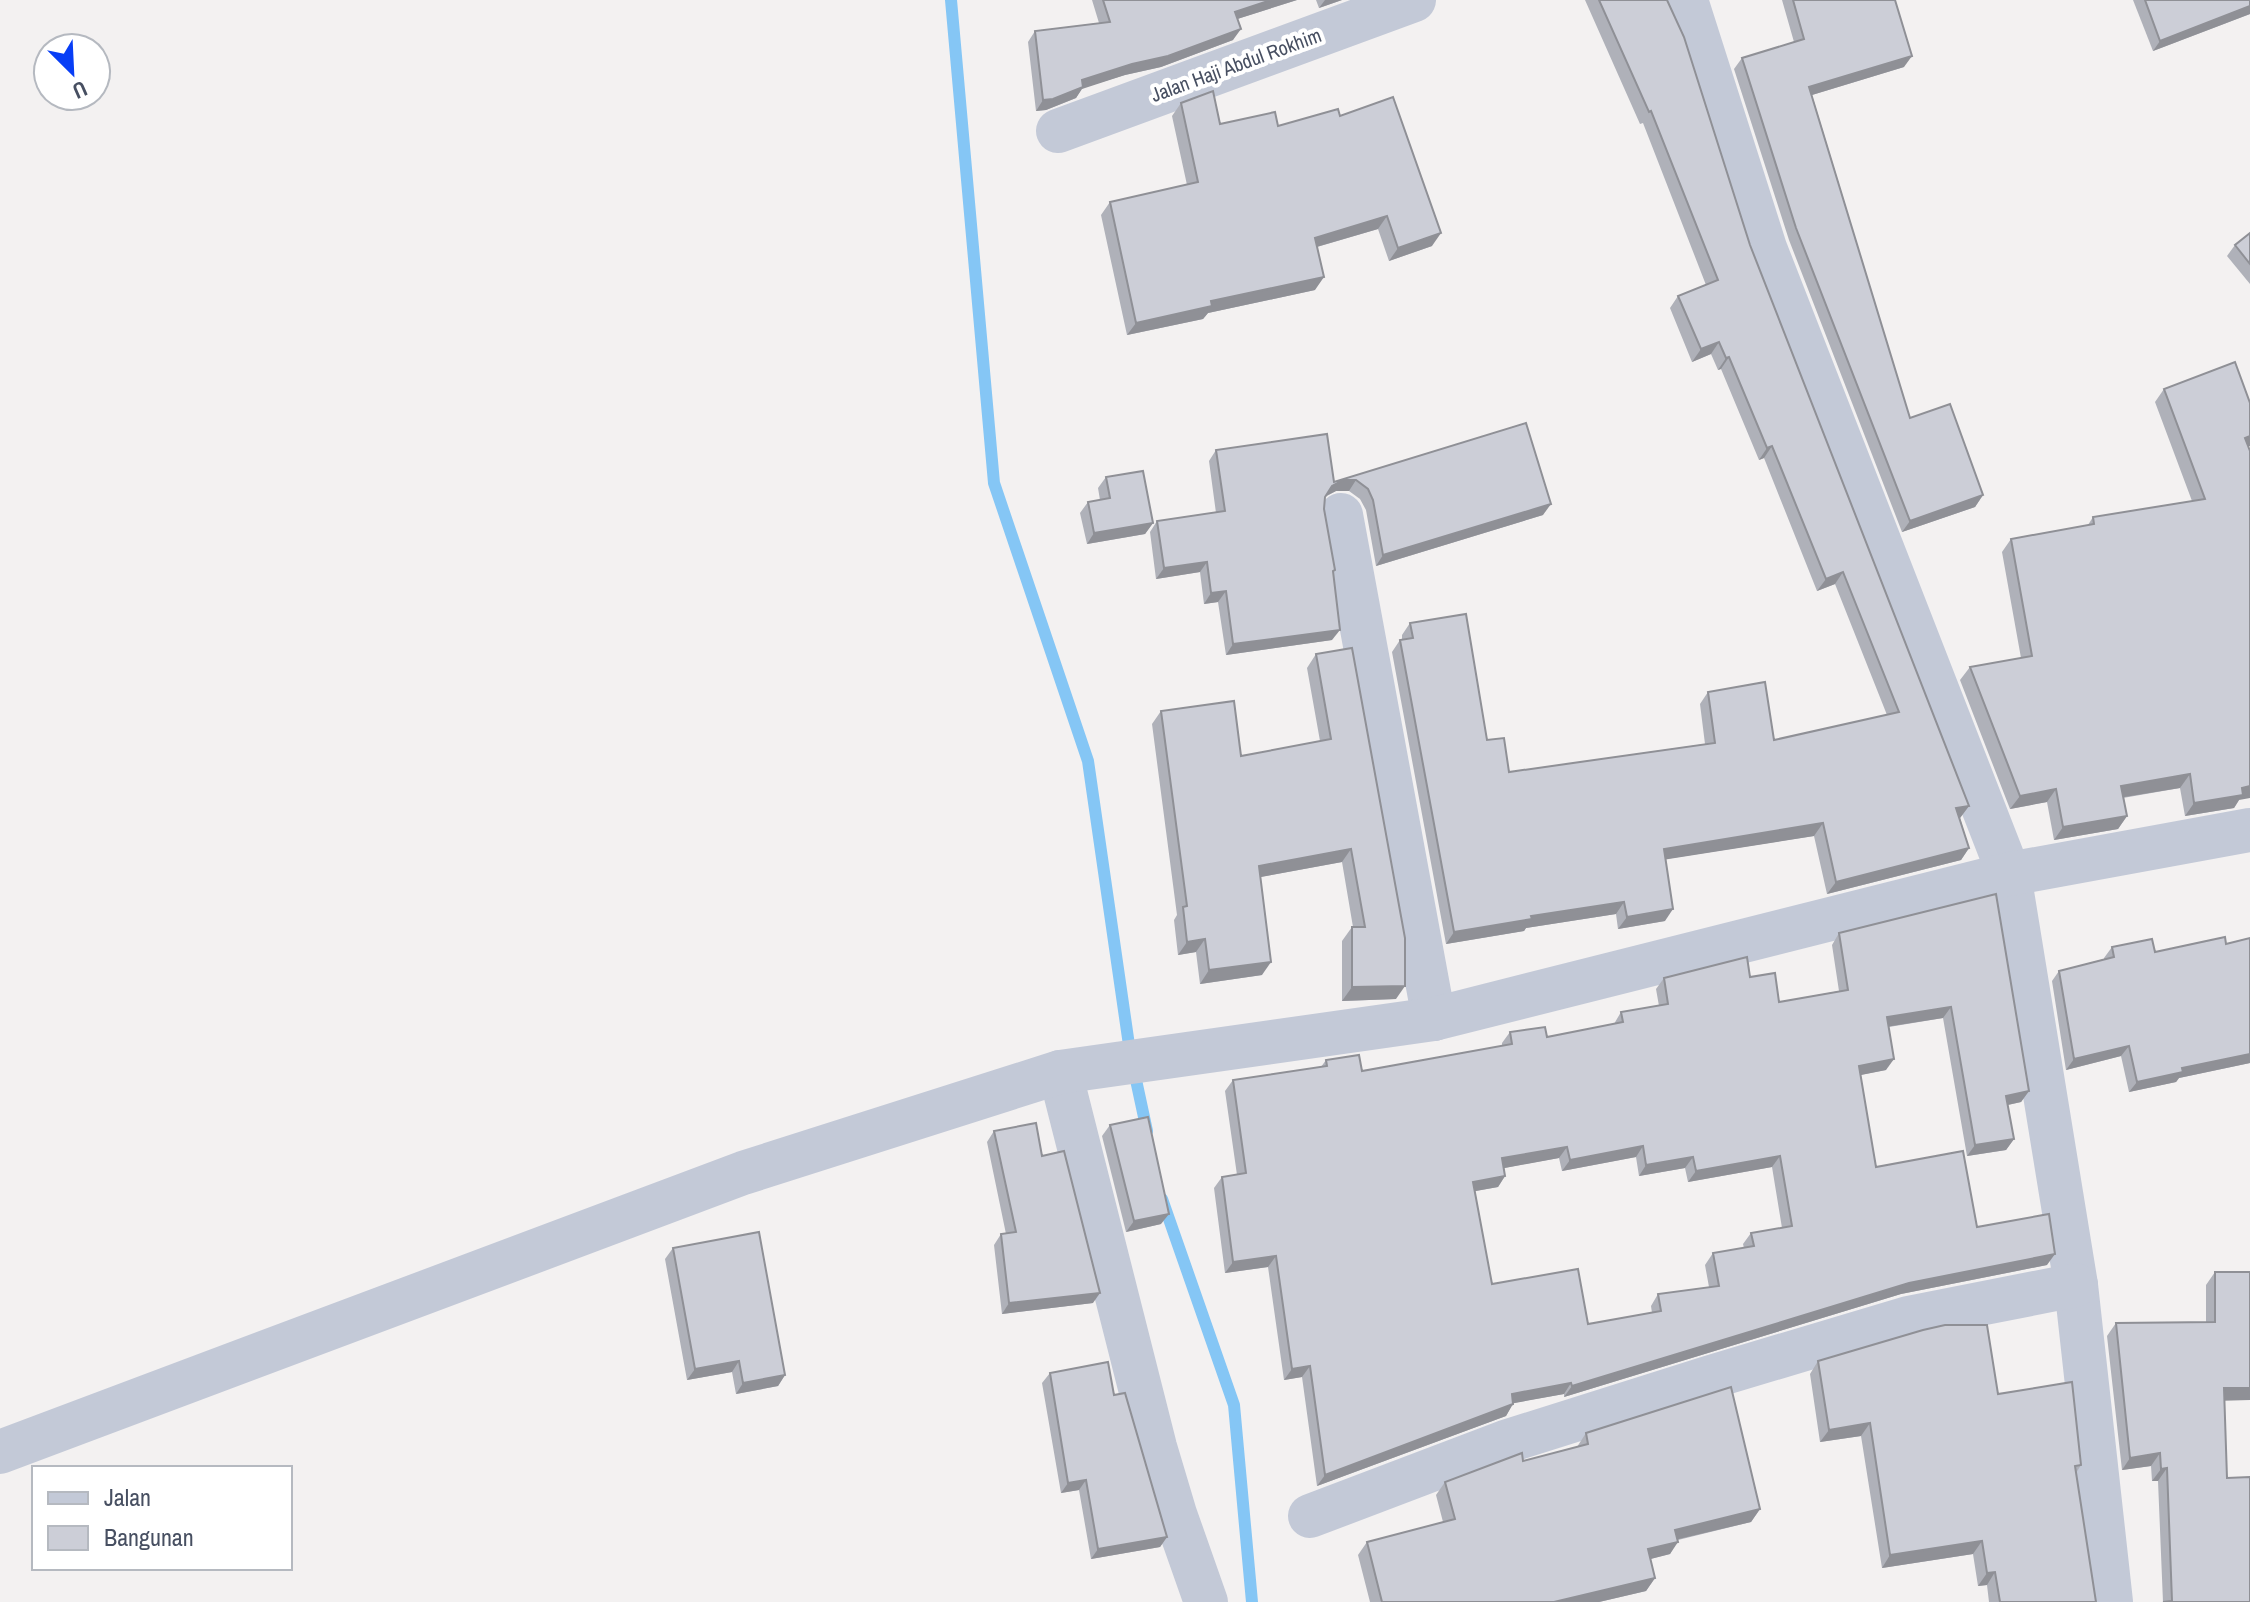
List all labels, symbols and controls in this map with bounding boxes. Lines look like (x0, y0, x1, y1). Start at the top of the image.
street label: Jalan Haji Abdul Rokhim (1147, 21, 1325, 108)
north arrow (32, 32, 112, 112)
text: U (68, 74, 92, 107)
legend (32, 1466, 292, 1570)
text: Jalan (104, 1481, 151, 1513)
text: Bangunan (104, 1521, 194, 1553)

